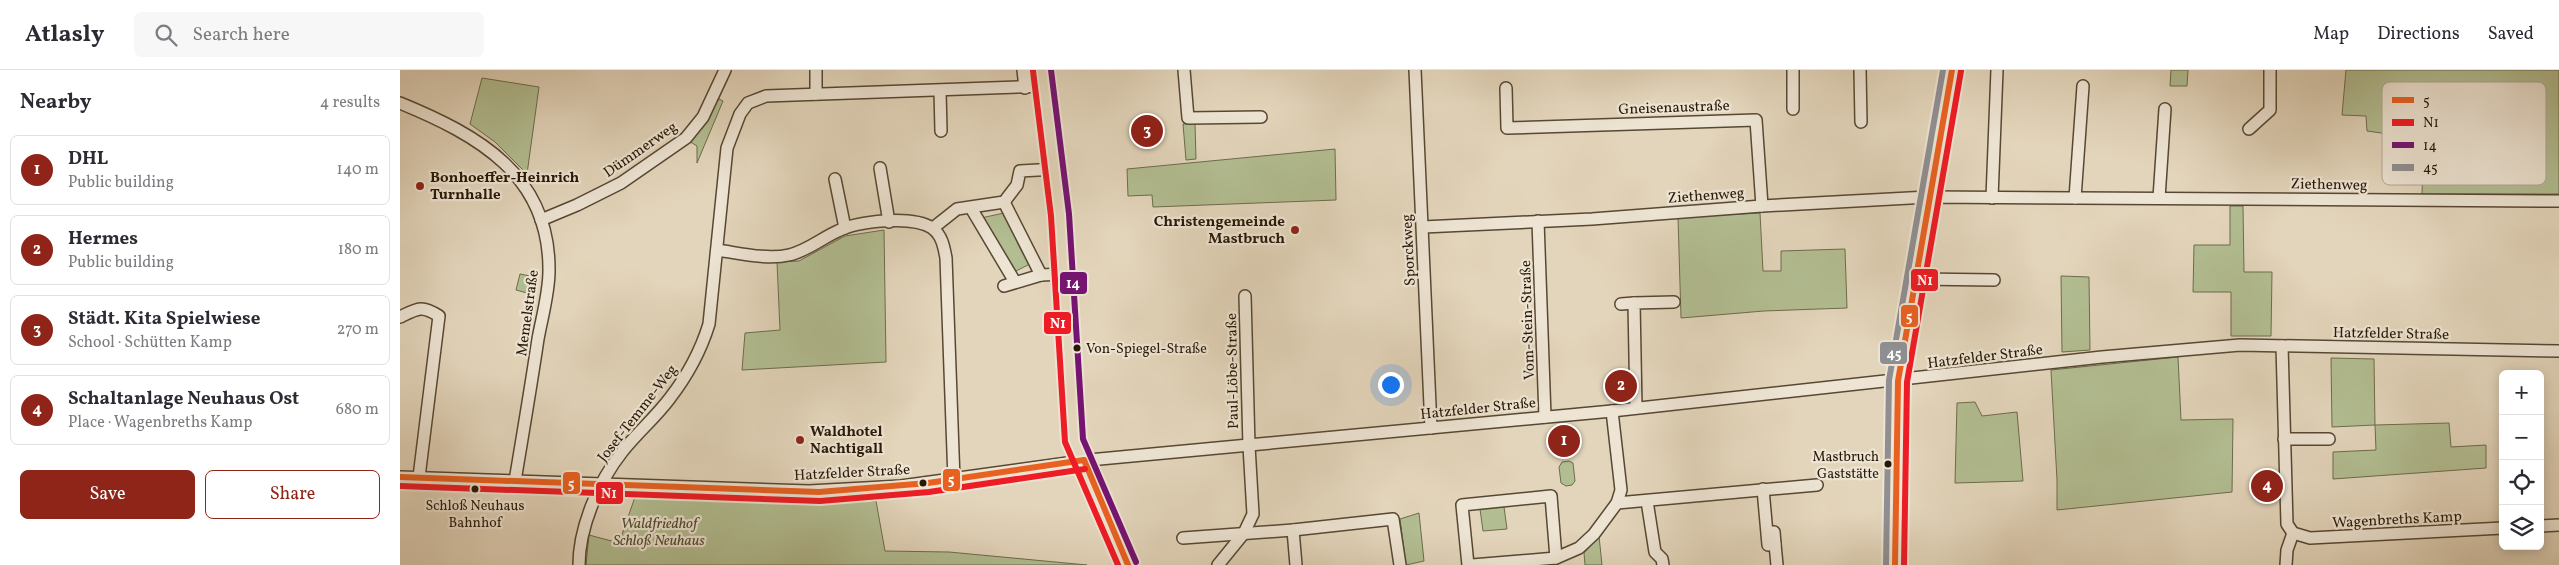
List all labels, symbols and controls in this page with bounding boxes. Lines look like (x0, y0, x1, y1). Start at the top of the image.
search box (134, 12, 484, 57)
text: Atlasly (25, 18, 104, 52)
icon: search (152, 21, 180, 49)
text: Search here (192, 22, 290, 48)
text: Map (2313, 22, 2349, 47)
text: Directions (2377, 22, 2460, 47)
text: Saved (2488, 22, 2534, 47)
legend (2382, 82, 2546, 185)
text: Nearby (20, 88, 91, 117)
text: 4 results (320, 92, 380, 114)
text: 5 (2423, 92, 2430, 111)
street label: Gneisenaustraße (1618, 96, 1730, 121)
pin: 3 (1131, 112, 1163, 150)
text: N1 (2423, 114, 2439, 133)
street label: Dümmerweg (600, 117, 682, 183)
text: 14 (2423, 137, 2437, 156)
text: DHL (68, 146, 108, 172)
text: 1 (34, 159, 40, 181)
text: 140 m (337, 159, 379, 181)
text: 45 (2423, 159, 2438, 178)
place label: Bonhoeffer-Heinrich Turnhalle (430, 168, 580, 206)
text: Public building (68, 172, 174, 194)
street label: Ziethenweg (2290, 174, 2368, 197)
marker: Bonhoeffer-Heinrich Turnhalle (414, 180, 426, 192)
street label: Ziethenweg (1667, 183, 1746, 210)
place label: Christengemeinde Mastbruch (1154, 212, 1285, 250)
street label: Sporckweg (1397, 213, 1422, 286)
marker: Christengemeinde Mastbruch (1289, 224, 1301, 236)
text: Hermes (68, 226, 138, 252)
text: 2 (33, 239, 41, 261)
text: 180 m (338, 239, 379, 261)
text: Public building (68, 252, 174, 274)
street label: Vom-Stein-Straße (1516, 260, 1541, 380)
line badge: N1 (1910, 268, 1939, 292)
street label: Memelstraße (512, 269, 545, 358)
line badge: 14 (1059, 271, 1088, 295)
text: N1 (1917, 272, 1933, 291)
text: 14 (1066, 275, 1081, 294)
line badge: 5 (1900, 304, 1919, 328)
text: Städt. Kita Spielwiese (68, 306, 260, 332)
text: 5 (1906, 308, 1913, 327)
line badge: N1 (1043, 311, 1072, 335)
street label: Paul-Löbe-Straße (1222, 313, 1245, 429)
text: N1 (1050, 315, 1066, 334)
text: 3 (33, 319, 41, 341)
text: 270 m (337, 319, 379, 341)
street label: Hatzfelder Straße (2333, 323, 2449, 346)
text: School · Schütten Kamp (68, 332, 232, 354)
place label: Von-Spiegel-Straße (1086, 340, 1207, 359)
street label: Hatzfelder Straße (1926, 340, 2044, 375)
line badge: 45 (1879, 341, 1908, 365)
marker: Von-Spiegel-Straße (1072, 343, 1082, 353)
text: 45 (1886, 345, 1902, 364)
street label: Josef-Temme-Weg (593, 360, 683, 467)
pin: 2 (1605, 367, 1637, 405)
map controls (2499, 370, 2544, 550)
button: + (2499, 370, 2544, 415)
your location (1378, 372, 1404, 398)
text: Schaltanlage Neuhaus Ost (68, 386, 299, 412)
street label: Hatzfelder Straße (1419, 393, 1537, 426)
text: 4 (32, 399, 42, 421)
text: 680 m (336, 399, 379, 421)
text: Place · Wagenbreths Kamp (68, 412, 252, 434)
button: − (2499, 415, 2544, 460)
place label: Waldhotel Nachtigall (810, 422, 883, 460)
pin: 1 (1548, 422, 1580, 460)
marker: Waldhotel Nachtigall (794, 434, 806, 446)
place label: Mastbruch Gaststätte (1812, 448, 1879, 484)
marker: Mastbruch Gaststätte (1883, 459, 1893, 469)
street label: Hatzfelder Straße (793, 460, 911, 487)
button: locate (2499, 460, 2544, 505)
pin: 4 (2251, 467, 2283, 505)
line badge: 5 (942, 468, 961, 492)
button: Save (20, 470, 195, 519)
button: Share (205, 470, 380, 519)
line badge: 5 (562, 471, 581, 495)
text: 5 (948, 471, 955, 490)
text: 5 (568, 475, 575, 494)
unlabelled marker (918, 478, 928, 488)
line badge: N1 (595, 481, 624, 505)
marker: Schloß Neuhaus Bahnhof (470, 484, 480, 494)
text: N1 (601, 485, 617, 504)
place label: Schloß Neuhaus Bahnhof (426, 497, 524, 533)
button: layers (2499, 505, 2544, 550)
street label: Wagenbreths Kamp (2332, 507, 2463, 534)
park label: Waldfriedhof Schloß Neuhaus (613, 514, 705, 552)

